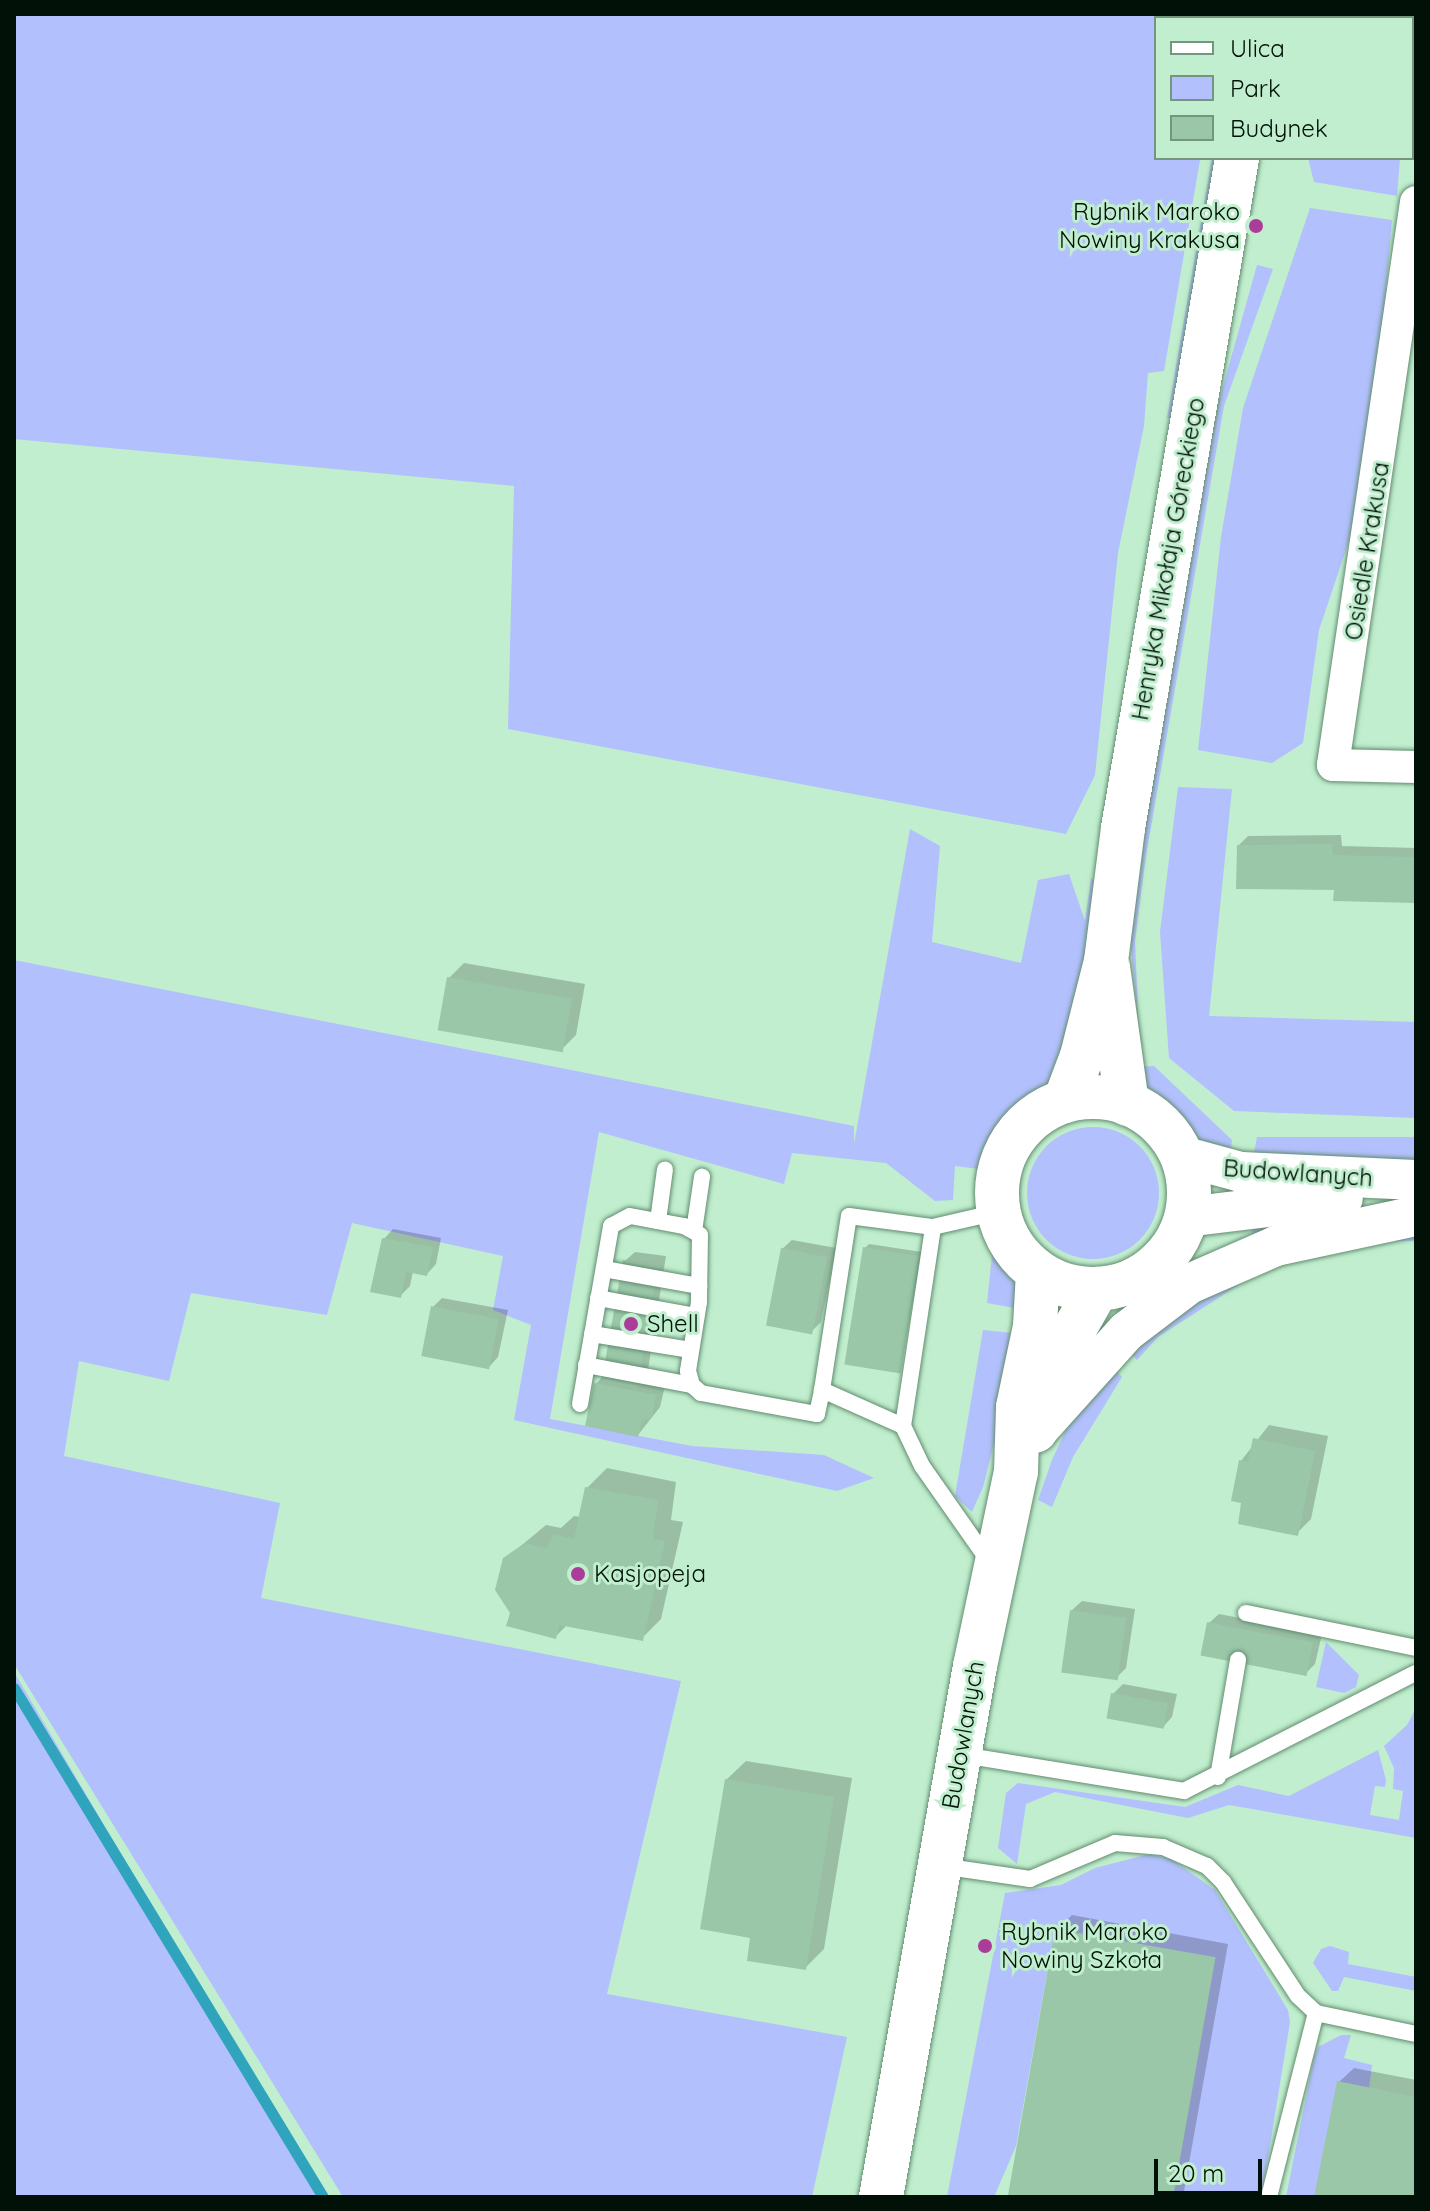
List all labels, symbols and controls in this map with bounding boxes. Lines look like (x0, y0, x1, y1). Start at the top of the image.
legend (1154, 16, 1414, 160)
text: Ulica (1230, 33, 1285, 63)
text: Park (1230, 73, 1281, 103)
text: Budynek (1230, 113, 1328, 143)
place label: Rybnik Maroko Nowiny Krakusa (1059, 198, 1240, 254)
marker: Rybnik Maroko Nowiny Krakusa (1247, 217, 1265, 235)
street label: Henryka Mikołaja Góreckiego (1125, 395, 1211, 723)
street label: Osiedle Krakusa (1339, 460, 1395, 642)
street label: Budowlanych (1222, 1153, 1374, 1193)
place label: Shell (647, 1310, 699, 1338)
marker: Shell (622, 1315, 640, 1333)
place label: Kasjopeja (594, 1560, 706, 1588)
marker: Kasjopeja (569, 1565, 587, 1583)
street label: Budowlanych (936, 1659, 990, 1811)
place label: Rybnik Maroko Nowiny Szkoła (1001, 1918, 1168, 1974)
marker: Rybnik Maroko Nowiny Szkoła (976, 1937, 994, 1955)
scale bar (1158, 2143, 1266, 2193)
text: 20 m (1168, 2158, 1224, 2188)

